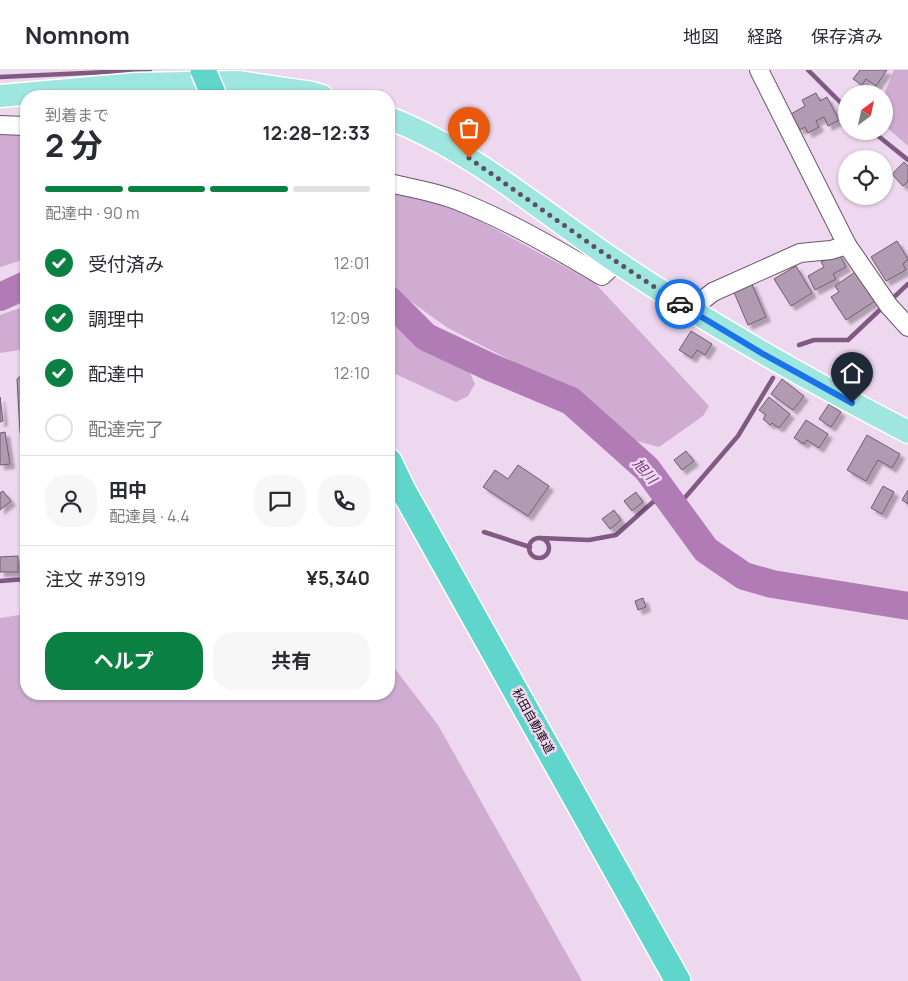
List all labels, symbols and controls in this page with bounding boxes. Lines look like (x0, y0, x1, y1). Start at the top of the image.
text: Nomnom (25, 18, 130, 51)
text: 地図 (683, 24, 719, 48)
text: 経路 (747, 24, 783, 48)
text: 保存済み (811, 24, 883, 48)
north arrow (838, 85, 892, 140)
map controls (838, 85, 893, 205)
text: 到着まで (45, 104, 109, 126)
pin (448, 107, 490, 158)
icon: bag (455, 114, 483, 142)
text: 12:28–12:33 (262, 120, 370, 146)
text: 2 分 (45, 123, 102, 167)
button: locate (838, 150, 893, 205)
text: 配達中 · 90 m (45, 202, 139, 224)
icon: check (45, 249, 73, 277)
text: 受付済み (88, 251, 164, 277)
text: 12:01 (334, 252, 370, 274)
courier (655, 279, 705, 329)
icon: car (666, 290, 694, 318)
icon: check (45, 304, 73, 332)
text: 調理中 (88, 306, 145, 332)
text: 12:09 (330, 307, 370, 329)
pin (831, 352, 873, 403)
icon: check (45, 359, 73, 387)
icon: home (838, 359, 866, 387)
text: 配達中 (88, 361, 145, 387)
text: 12:10 (334, 362, 370, 384)
text: 配達完了 (88, 416, 164, 442)
water label: 旭川 (629, 454, 663, 489)
button: person (45, 475, 97, 527)
button: chat (254, 475, 306, 527)
button: phone (318, 475, 370, 527)
text: 田中 (109, 477, 147, 503)
text: 配達員 · 4.4 (109, 505, 190, 527)
text: ¥5,340 (306, 565, 370, 591)
text: 注文 #3919 (45, 566, 146, 592)
button: ヘルプ (45, 632, 203, 690)
button: 共有 (213, 632, 370, 690)
street label: 秋田自動車道 (509, 685, 558, 756)

